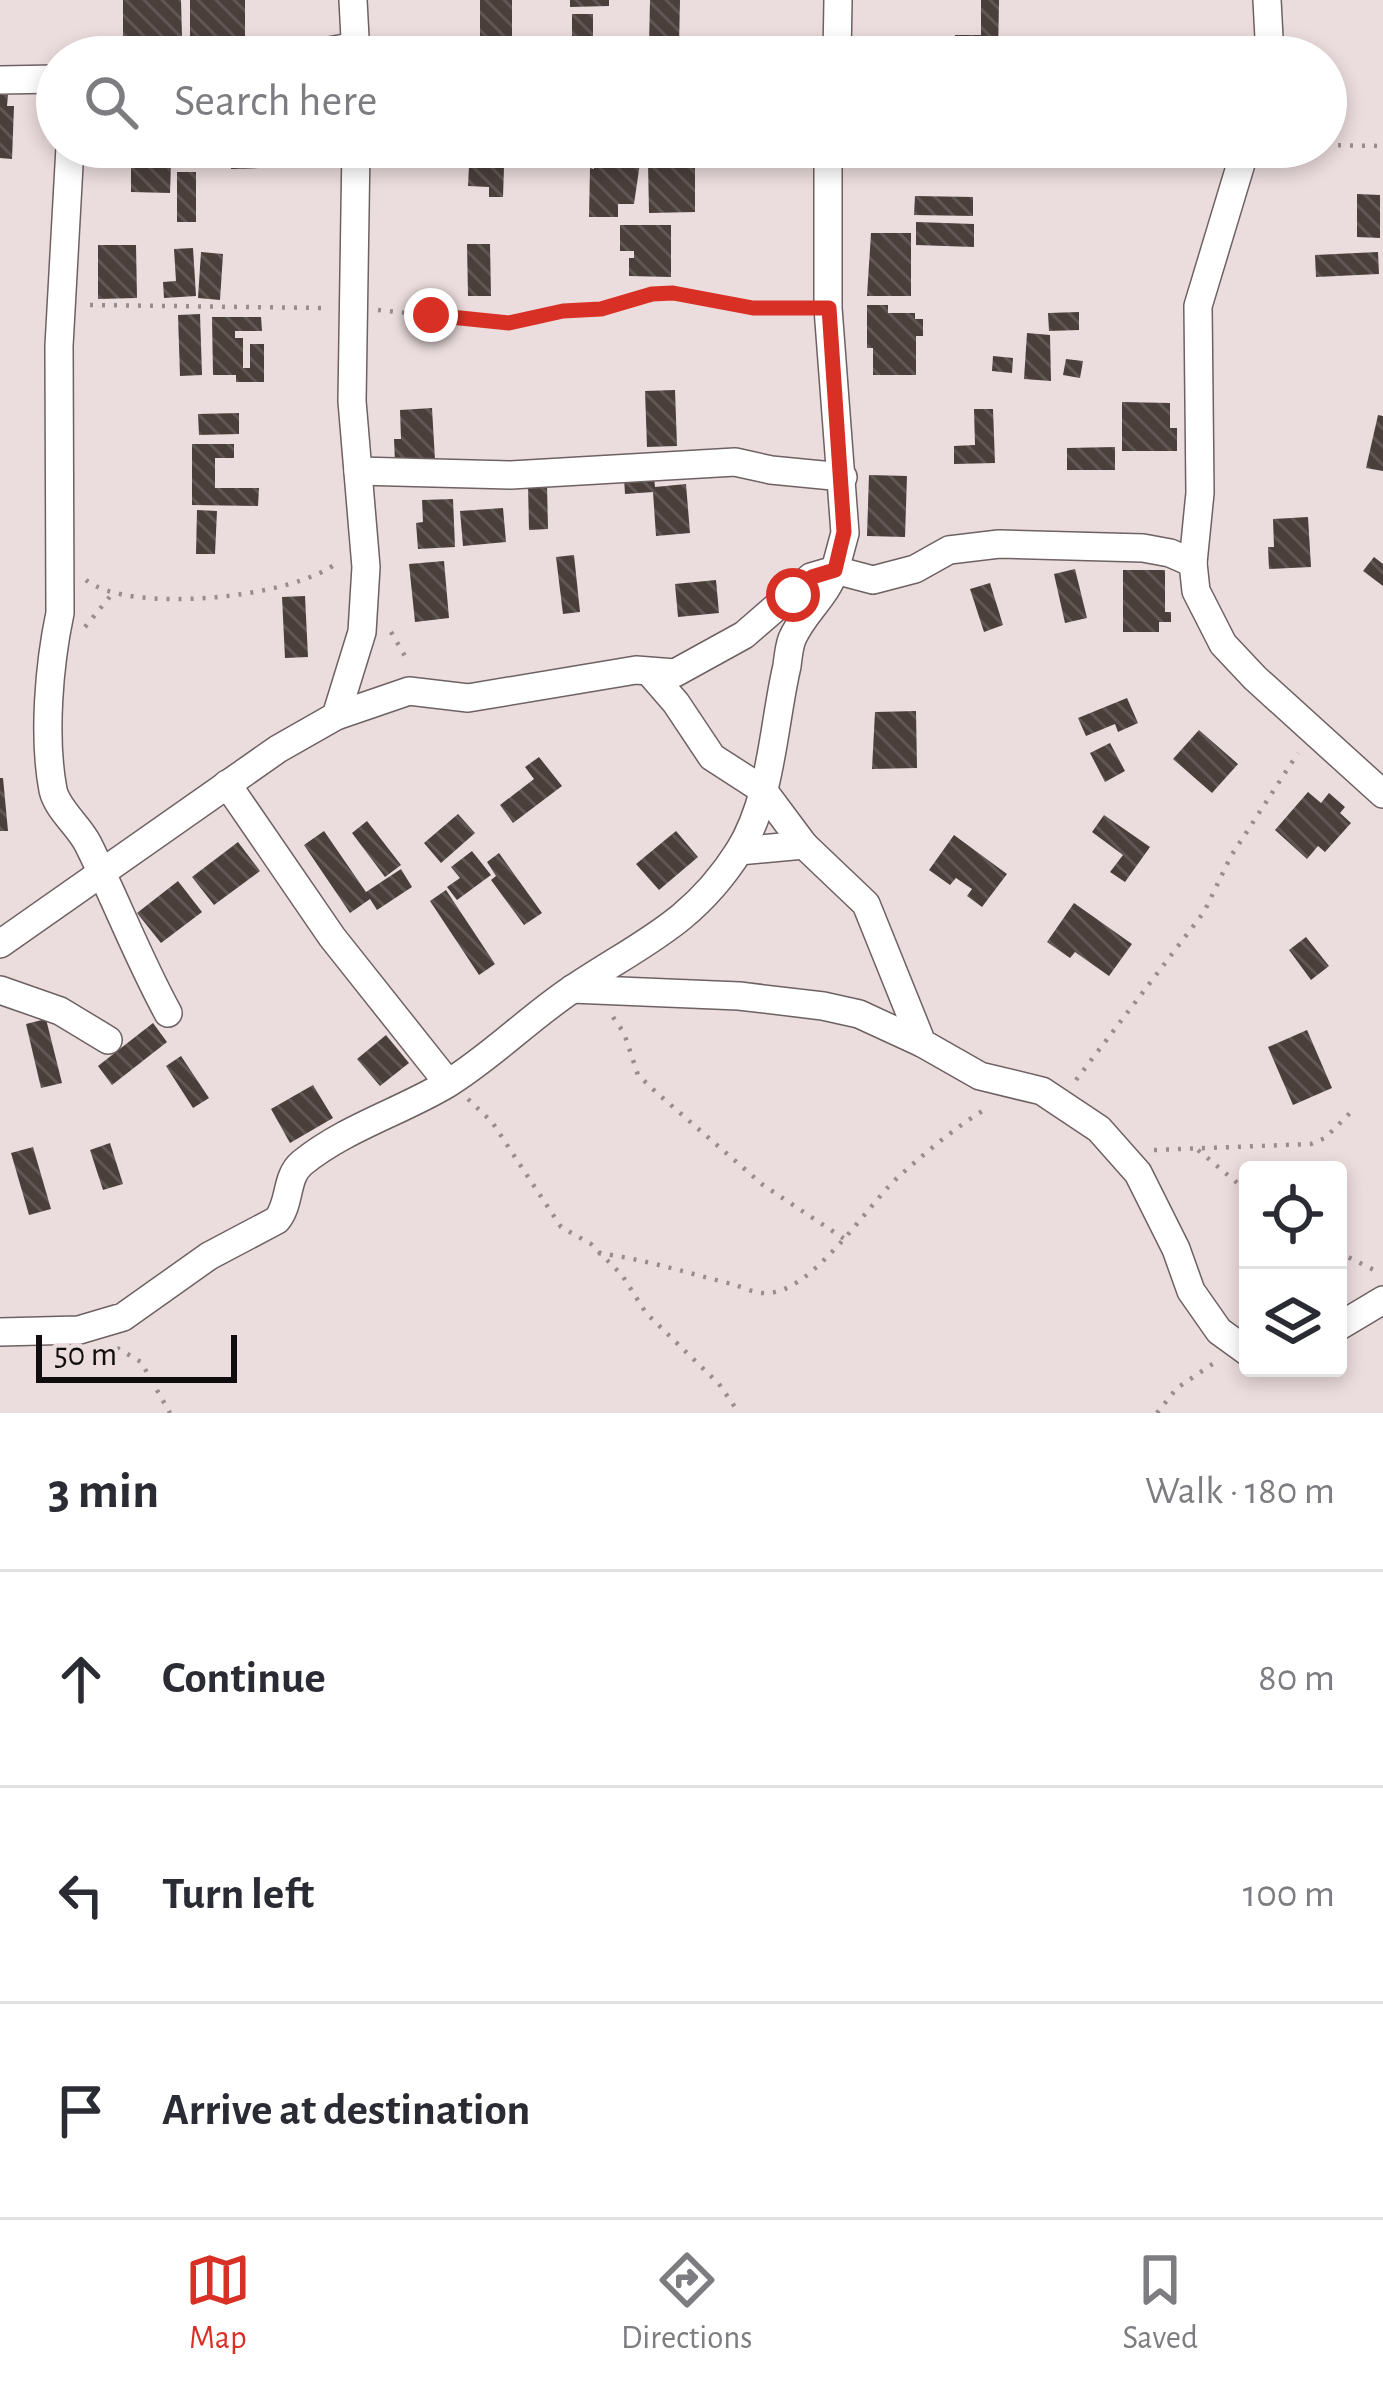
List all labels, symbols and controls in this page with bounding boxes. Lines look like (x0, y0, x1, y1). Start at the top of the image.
search box (36, 36, 1347, 168)
icon: search (78, 69, 144, 135)
text: Search here (174, 79, 377, 124)
route end (404, 288, 458, 342)
route start (766, 568, 820, 622)
map controls (1239, 1161, 1347, 1377)
button: locate (1239, 1161, 1347, 1269)
button: layers (1239, 1269, 1347, 1377)
scale bar (36, 1329, 237, 1382)
text: 50 m (54, 1339, 117, 1372)
text: 3 min (48, 1466, 159, 1517)
text: Walk · 180 m (1145, 1472, 1335, 1511)
icon: ahead (48, 1646, 114, 1712)
text: Continue (162, 1656, 326, 1701)
text: 80 m (1258, 1659, 1335, 1698)
icon: left (48, 1862, 114, 1928)
text: Turn left (162, 1872, 314, 1917)
text: 100 m (1243, 1875, 1335, 1914)
icon: arrive (48, 2078, 114, 2144)
text: Arrive at destination (162, 2088, 530, 2133)
tab: Map (185, 2247, 251, 2359)
tab: Directions (621, 2247, 752, 2359)
tab: Saved (1122, 2247, 1198, 2359)

